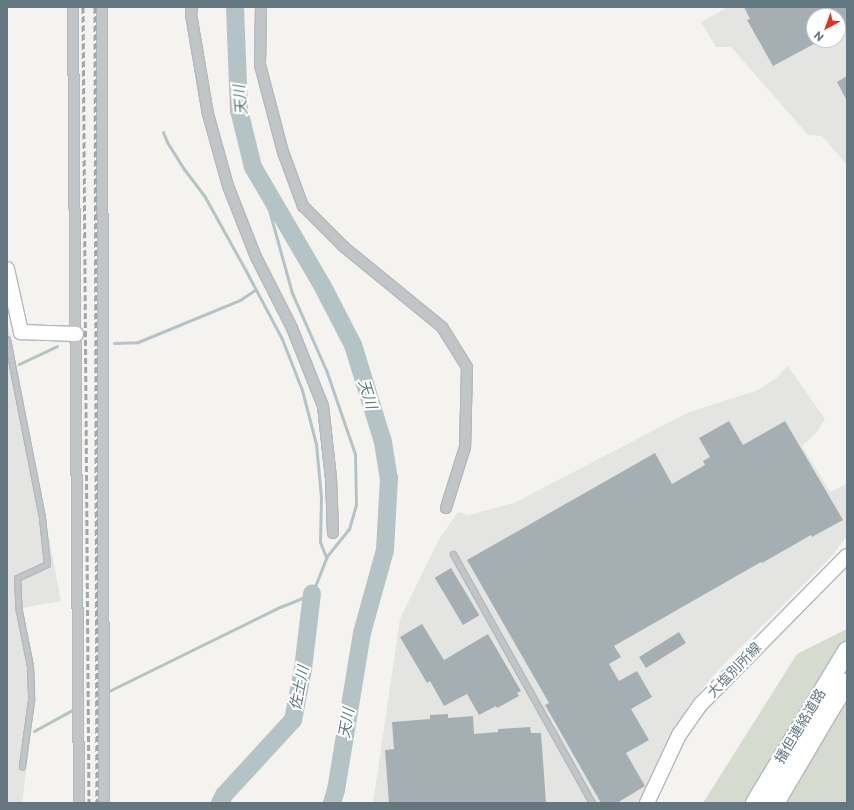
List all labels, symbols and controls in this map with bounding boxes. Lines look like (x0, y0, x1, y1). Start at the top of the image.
north arrow (806, 8, 846, 48)
text: N (811, 29, 826, 44)
water label: 天川 (230, 84, 250, 116)
water label: 天川 (355, 377, 381, 411)
street label: 大塩別所線 (704, 639, 764, 701)
water label: 佐土川 (286, 664, 312, 712)
street label: 播但連絡道路 (771, 686, 829, 766)
water label: 天川 (335, 707, 357, 739)

